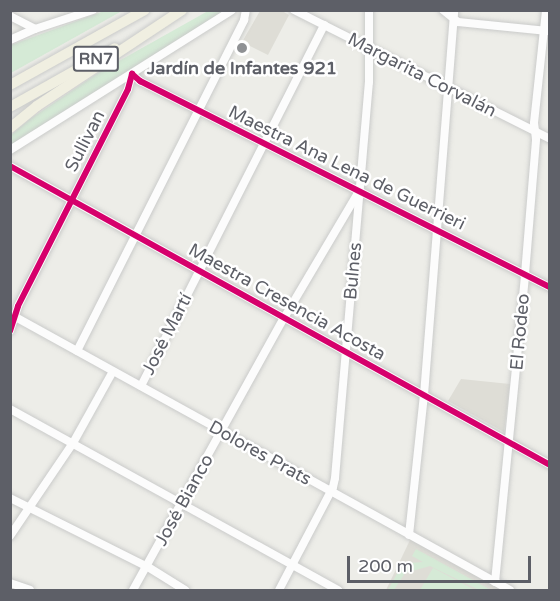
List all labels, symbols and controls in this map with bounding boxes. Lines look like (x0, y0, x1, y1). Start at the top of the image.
street label: Margarita Corvalán (344, 28, 500, 122)
marker: Jardín de Infantes 921 (235, 41, 249, 55)
road number: RN7 (72, 46, 120, 72)
place label: Jardín de Infantes 921 (147, 57, 337, 79)
street label: Maestra Ana Lena de Guerrieri (225, 101, 469, 235)
street label: Sullivan (60, 107, 110, 175)
street label: Maestra Cresencia Acosta (185, 239, 389, 365)
street label: Bulnes (340, 241, 366, 301)
street label: José Martí (137, 290, 197, 378)
street label: El Rodeo (506, 293, 534, 371)
street label: Dolores Prats (205, 416, 315, 490)
street label: José Bianco (150, 451, 218, 549)
scale bar (350, 544, 534, 582)
text: 200 m (358, 555, 413, 577)

